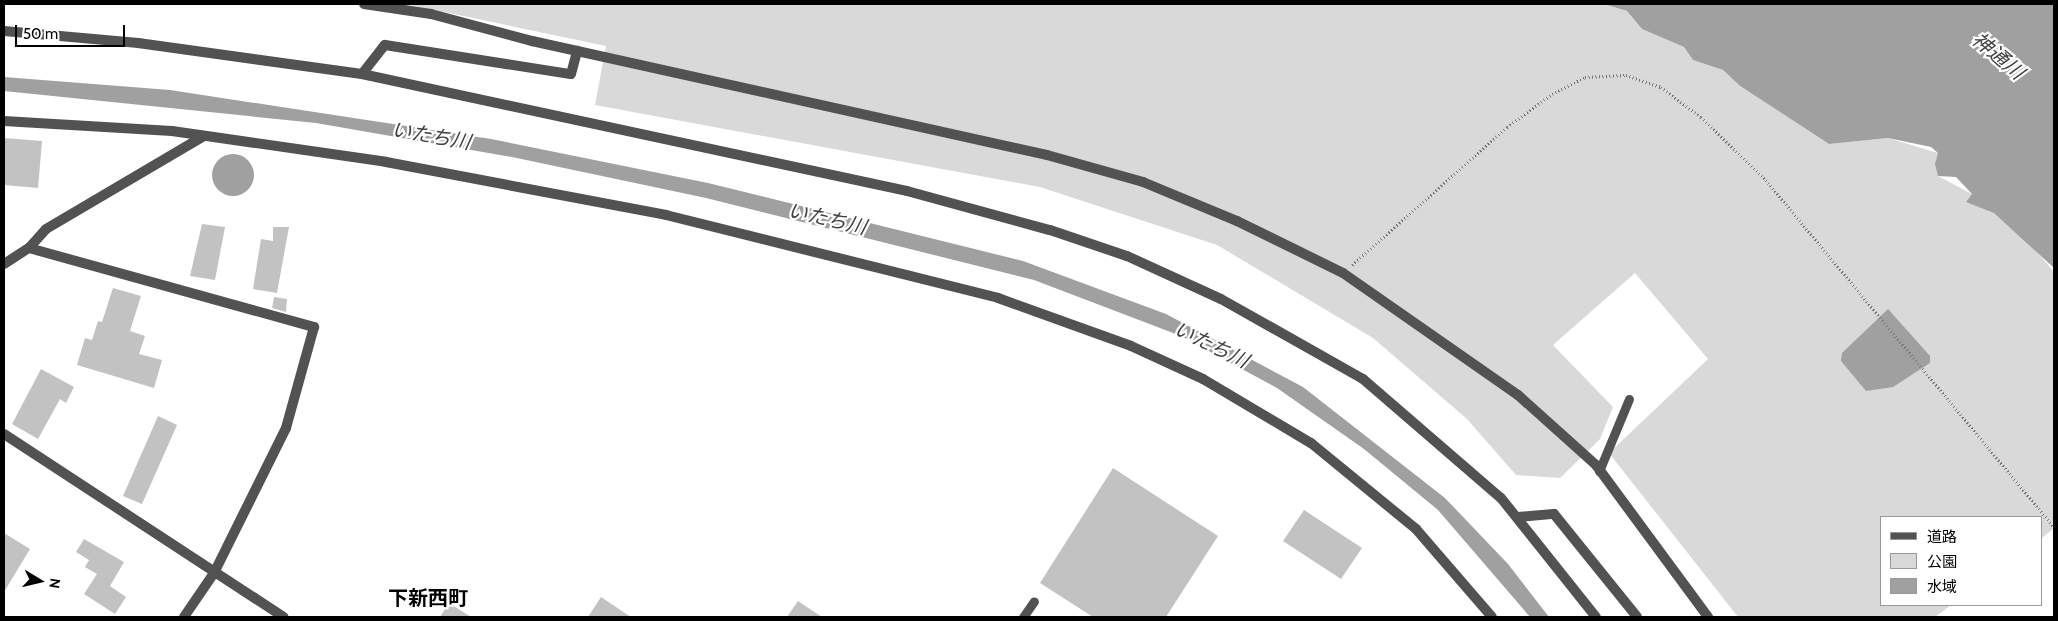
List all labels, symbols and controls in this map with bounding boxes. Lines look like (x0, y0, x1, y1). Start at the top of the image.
scale bar (18, 15, 128, 47)
text: 50 m (23, 25, 58, 43)
water label: 神通川 (1967, 28, 2029, 84)
water label: いたち川 (390, 117, 472, 155)
water label: いたち川 (785, 198, 869, 240)
water label: いたち川 (1170, 317, 1252, 373)
legend (1880, 516, 2043, 606)
text: 道路 (1927, 528, 1957, 546)
text: 公園 (1927, 553, 1957, 571)
north arrow (15, 556, 65, 606)
text: N (45, 577, 64, 590)
text: 水域 (1927, 578, 1957, 596)
district label: 下新西町 (388, 586, 468, 610)

